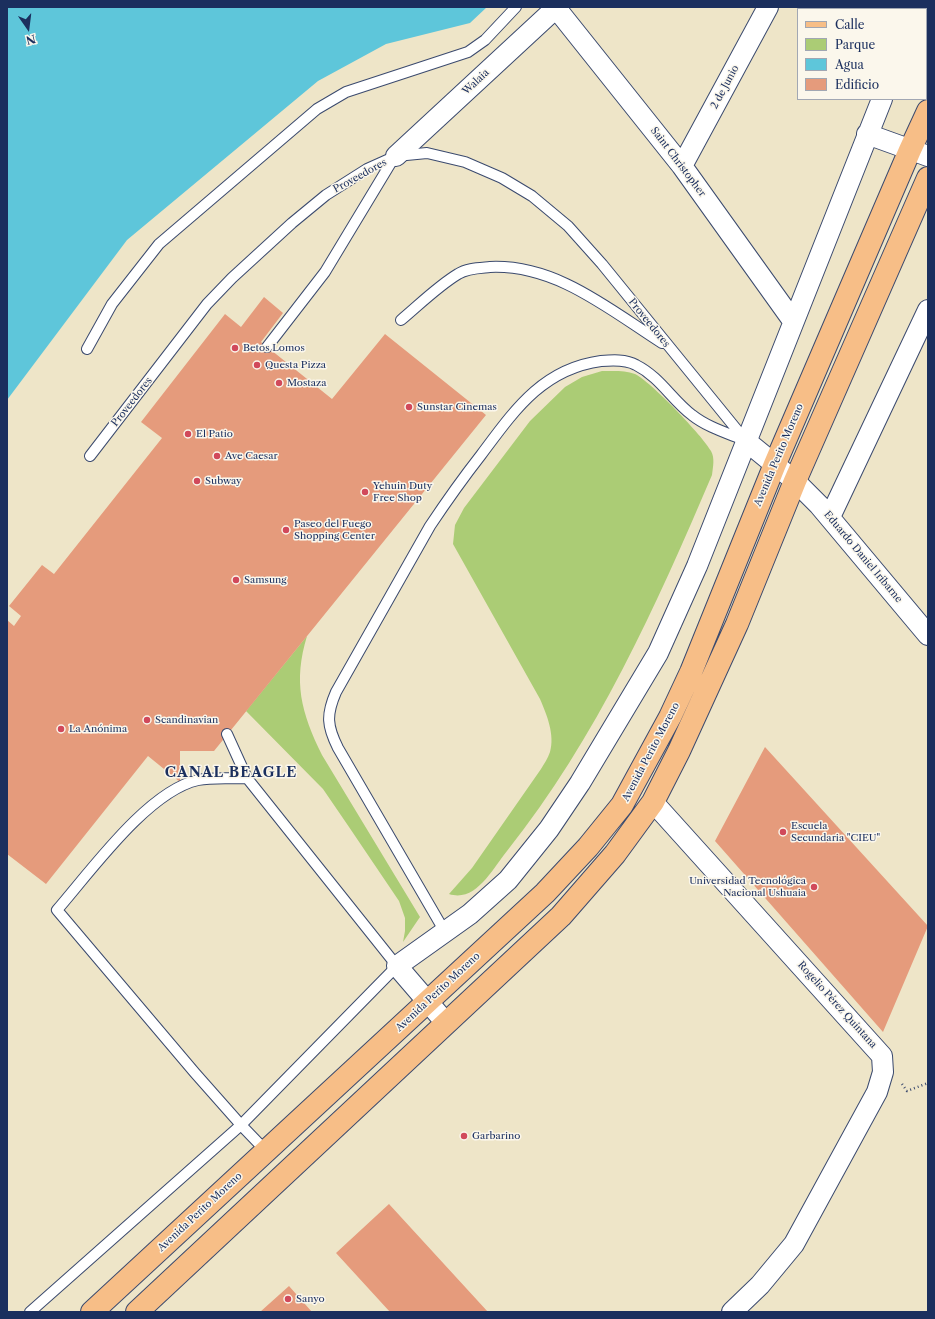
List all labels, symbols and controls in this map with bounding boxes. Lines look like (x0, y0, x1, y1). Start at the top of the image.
north arrow (8, 8, 48, 48)
legend (797, 8, 927, 100)
text: Calle (835, 17, 864, 32)
text: N (25, 32, 37, 48)
text: Parque (835, 37, 875, 52)
text: Agua (835, 57, 864, 72)
street label: 2 de Junio (708, 63, 742, 111)
street label: Walaia (460, 67, 492, 97)
text: Edificio (835, 77, 879, 92)
street label: Saint Christopher (648, 125, 708, 199)
street label: Proveedores (331, 156, 389, 196)
street label: Proveedores (626, 296, 672, 350)
place label: Betos Lomos (243, 342, 305, 354)
marker: Betos Lomos (230, 343, 240, 353)
place label: Questa Pizza (265, 359, 326, 371)
marker: Questa Pizza (252, 360, 262, 370)
street label: Proveedores (109, 375, 155, 429)
place label: Mostaza (287, 377, 327, 389)
marker: Mostaza (274, 378, 284, 388)
place label: Sunstar Cinemas (417, 401, 497, 413)
marker: Sunstar Cinemas (404, 402, 414, 412)
street label: Avenida Perito Moreno (752, 402, 806, 508)
place label: El Patio (196, 428, 233, 440)
marker: El Patio (183, 429, 193, 439)
place label: Ave Caesar (225, 450, 278, 462)
marker: Ave Caesar (212, 451, 222, 461)
place label: Subway (205, 475, 242, 487)
marker: Subway (192, 476, 202, 486)
place label: Yehuin Duty Free Shop (373, 480, 432, 504)
marker: Yehuin Duty Free Shop (360, 487, 370, 497)
street label: Eduardo Daniel Iribarne (821, 509, 905, 605)
place label: Paseo del Fuego Shopping Center (294, 518, 375, 542)
marker: Paseo del Fuego Shopping Center (281, 525, 291, 535)
place label: Samsung (244, 574, 287, 586)
marker: Samsung (231, 575, 241, 585)
street label: Avenida Perito Moreno (620, 700, 682, 804)
place label: Scandinavian (155, 714, 218, 726)
marker: Scandinavian (142, 715, 152, 725)
place label: La Anónima (69, 723, 127, 735)
marker: La Anónima (56, 724, 66, 734)
district label: CANAL BEAGLE (165, 765, 297, 781)
place label: Escuela Secundaria "CIEU" (791, 820, 880, 844)
marker: Escuela Secundaria "CIEU" (778, 827, 788, 837)
place label: Universidad Tecnológica Nacional Ushuaia (689, 875, 806, 898)
marker: Universidad Tecnológica Nacional Ushuaia (809, 882, 819, 892)
street label: Avenida Perito Moreno (394, 950, 482, 1034)
street label: Rogelio Pérez Quintana (795, 959, 879, 1051)
place label: Garbarino (472, 1130, 520, 1142)
marker: Garbarino (459, 1131, 469, 1141)
street label: Avenida Perito Moreno (156, 1170, 244, 1254)
place label: Sanyo (296, 1293, 325, 1305)
marker: Sanyo (283, 1294, 293, 1304)

